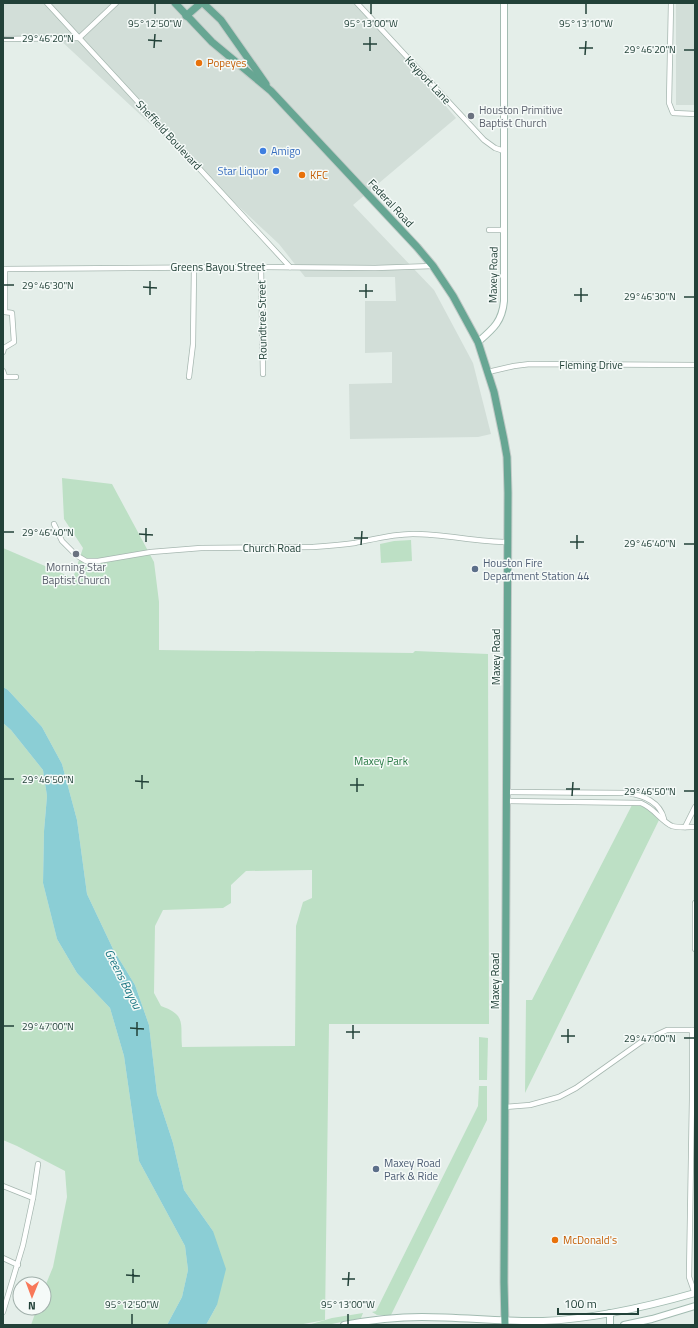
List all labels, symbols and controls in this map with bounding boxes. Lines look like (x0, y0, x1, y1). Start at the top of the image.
text: 95°12'50"W (128, 16, 182, 31)
text: 95°13'00"W (344, 16, 398, 31)
text: 95°13'10"W (559, 16, 613, 31)
text: 29°46'20"N (22, 31, 74, 46)
text: 29°46'20"N (624, 42, 676, 57)
street label: Keyport Lane (401, 52, 455, 108)
place label: Popeyes (207, 55, 246, 71)
marker: Popeyes (194, 58, 204, 68)
street label: Sheffield Boulevard (132, 97, 206, 174)
place label: Houston Primitive Baptist Church (479, 102, 563, 131)
marker: Houston Primitive Baptist Church (466, 111, 476, 121)
place label: Amigo (271, 143, 301, 159)
marker: Amigo (258, 146, 268, 156)
place label: Star Liquor (218, 163, 268, 179)
marker: Star Liquor (271, 166, 281, 176)
place label: KFC (310, 167, 328, 183)
marker: KFC (297, 170, 307, 180)
street label: Federal Road (364, 175, 418, 231)
street label: Maxey Road (485, 246, 501, 303)
street label: Greens Bayou Street (171, 259, 266, 275)
text: 29°46'30"N (22, 278, 74, 293)
street label: Roundtree Street (253, 280, 271, 360)
text: 29°46'30"N (624, 289, 676, 304)
street label: Fleming Drive (559, 357, 623, 373)
text: 29°46'40"N (22, 525, 74, 540)
text: 29°46'40"N (624, 536, 676, 551)
street label: Church Road (243, 540, 301, 556)
marker: Morning Star Baptist Church (71, 549, 81, 559)
place label: Houston Fire Department Station 44 (483, 555, 590, 584)
place label: Morning Star Baptist Church (42, 559, 110, 588)
marker: Houston Fire Department Station 44 (470, 564, 480, 574)
street label: Maxey Road (488, 629, 504, 685)
park label: Maxey Park (354, 753, 409, 769)
text: 29°46'50"N (22, 772, 74, 787)
text: 29°46'50"N (624, 784, 676, 799)
water label: Greens Bayou (100, 945, 147, 1013)
street label: Maxey Road (487, 953, 503, 1009)
text: 29°47'00"N (22, 1019, 74, 1034)
text: 29°47'00"N (624, 1031, 676, 1046)
place label: Maxey Road Park & Ride (384, 1155, 441, 1184)
marker: Maxey Road Park & Ride (371, 1164, 381, 1174)
place label: McDonald's (563, 1232, 617, 1248)
marker: McDonald's (550, 1235, 560, 1245)
north arrow (12, 1276, 52, 1316)
scale bar (558, 1290, 638, 1316)
text: 100 m (564, 1294, 597, 1313)
text: 95°12'50"W (105, 1297, 159, 1312)
text: 95°13'00"W (321, 1297, 375, 1312)
text: N (28, 1298, 36, 1314)

